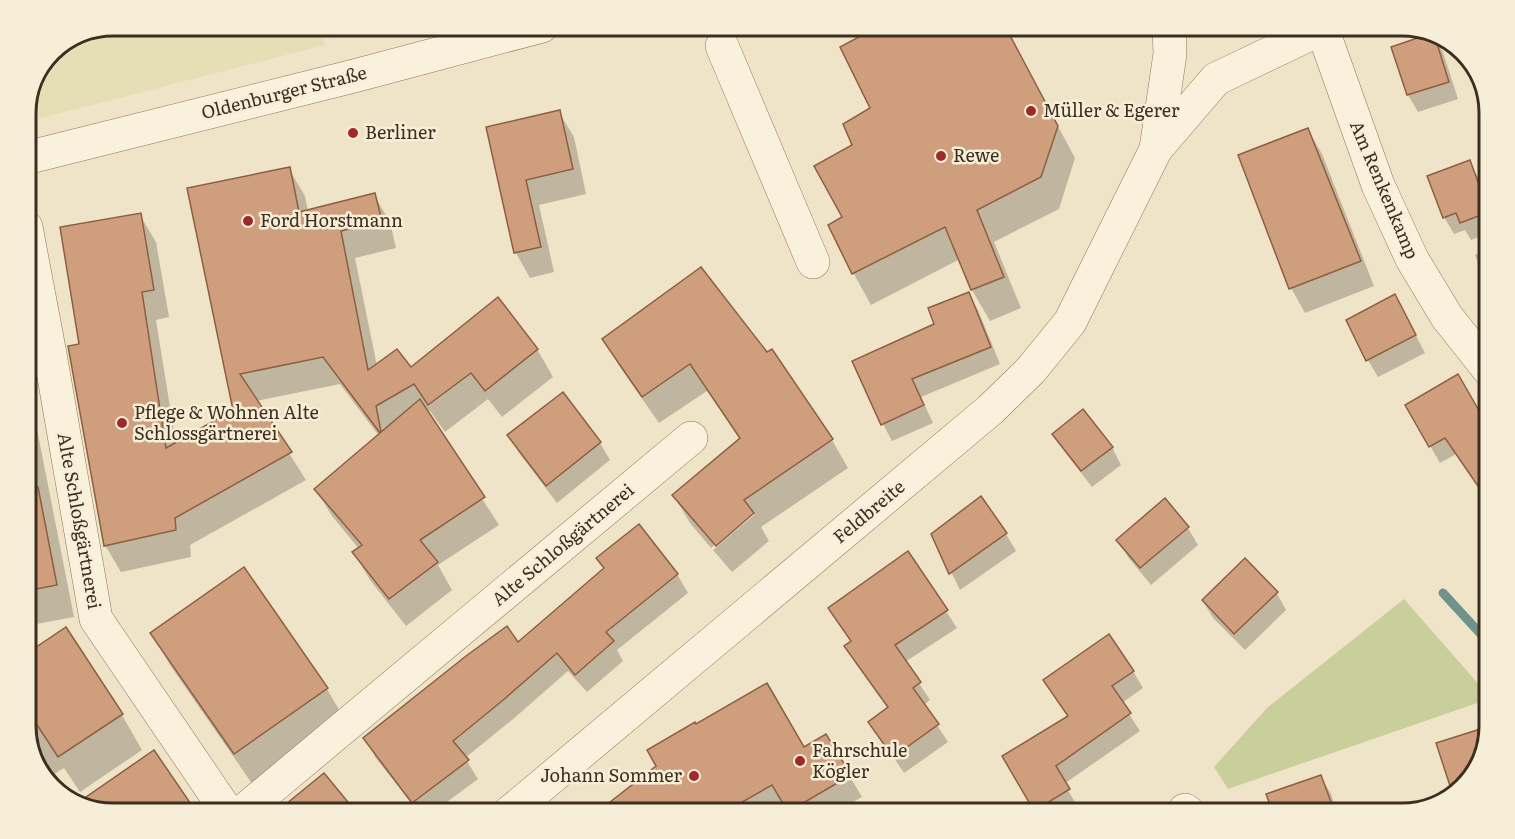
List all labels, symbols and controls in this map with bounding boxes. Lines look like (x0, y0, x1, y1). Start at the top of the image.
street label: Oldenburger Straße (198, 58, 369, 125)
place label: Müller & Egerer (1043, 96, 1180, 123)
marker: Müller & Egerer (1024, 104, 1038, 118)
street label: Am Renkenkamp (1344, 116, 1427, 263)
place label: Berliner (365, 118, 436, 145)
marker: Berliner (346, 126, 360, 140)
place label: Rewe (953, 141, 999, 168)
marker: Rewe (934, 149, 948, 163)
place label: Ford Horstmann (260, 206, 403, 233)
marker: Ford Horstmann (241, 214, 255, 228)
place label: Pflege & Wohnen Alte Schlossgärtnerei (134, 398, 319, 446)
marker: Pflege & Wohnen Alte Schlossgärtnerei (115, 416, 129, 430)
street label: Alte Schloßgärtnerei (52, 430, 109, 611)
street label: Feldbreite (826, 473, 910, 549)
street label: Alte Schloßgärtnerei (485, 476, 639, 612)
place label: Fahrschule Kögler (812, 736, 907, 784)
marker: Fahrschule Kögler (793, 754, 807, 768)
place label: Johann Sommer (540, 761, 682, 788)
marker: Johann Sommer (687, 769, 701, 783)

